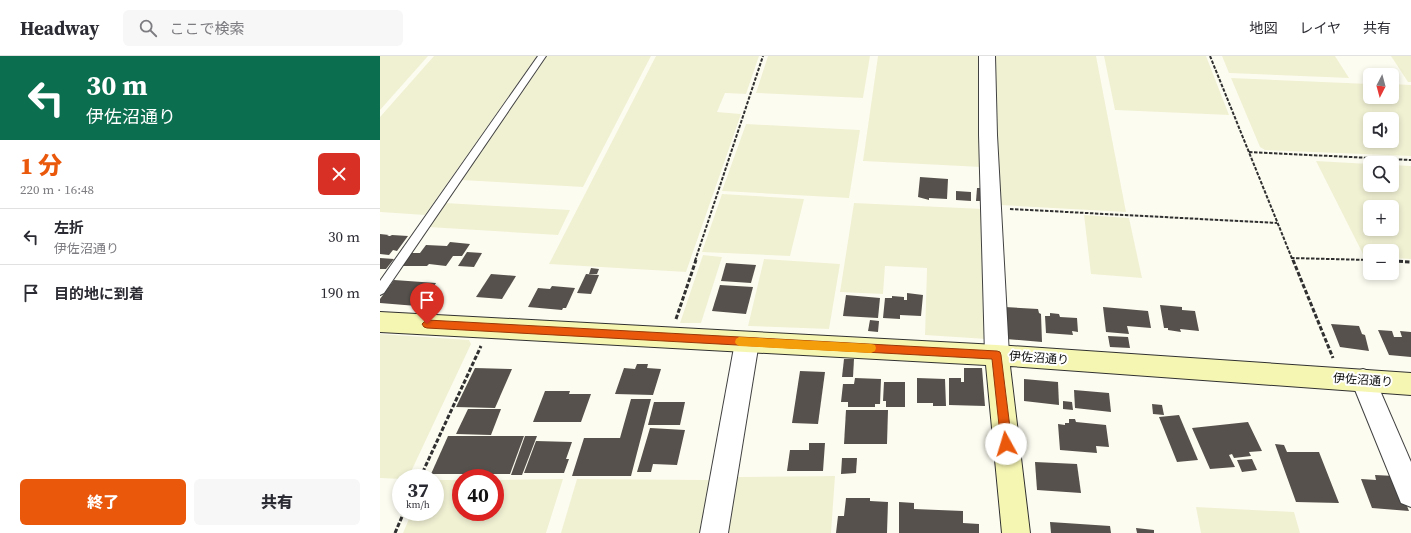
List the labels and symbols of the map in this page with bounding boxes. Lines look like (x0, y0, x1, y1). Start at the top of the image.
north arrow (1363, 68, 1399, 104)
pin (410, 283, 444, 324)
street label: 伊佐沼通り (1009, 348, 1069, 368)
street label: 伊佐沼通り (1333, 370, 1393, 390)
position arrow (985, 423, 1027, 465)
speed limit sign: 40 (452, 469, 504, 521)

